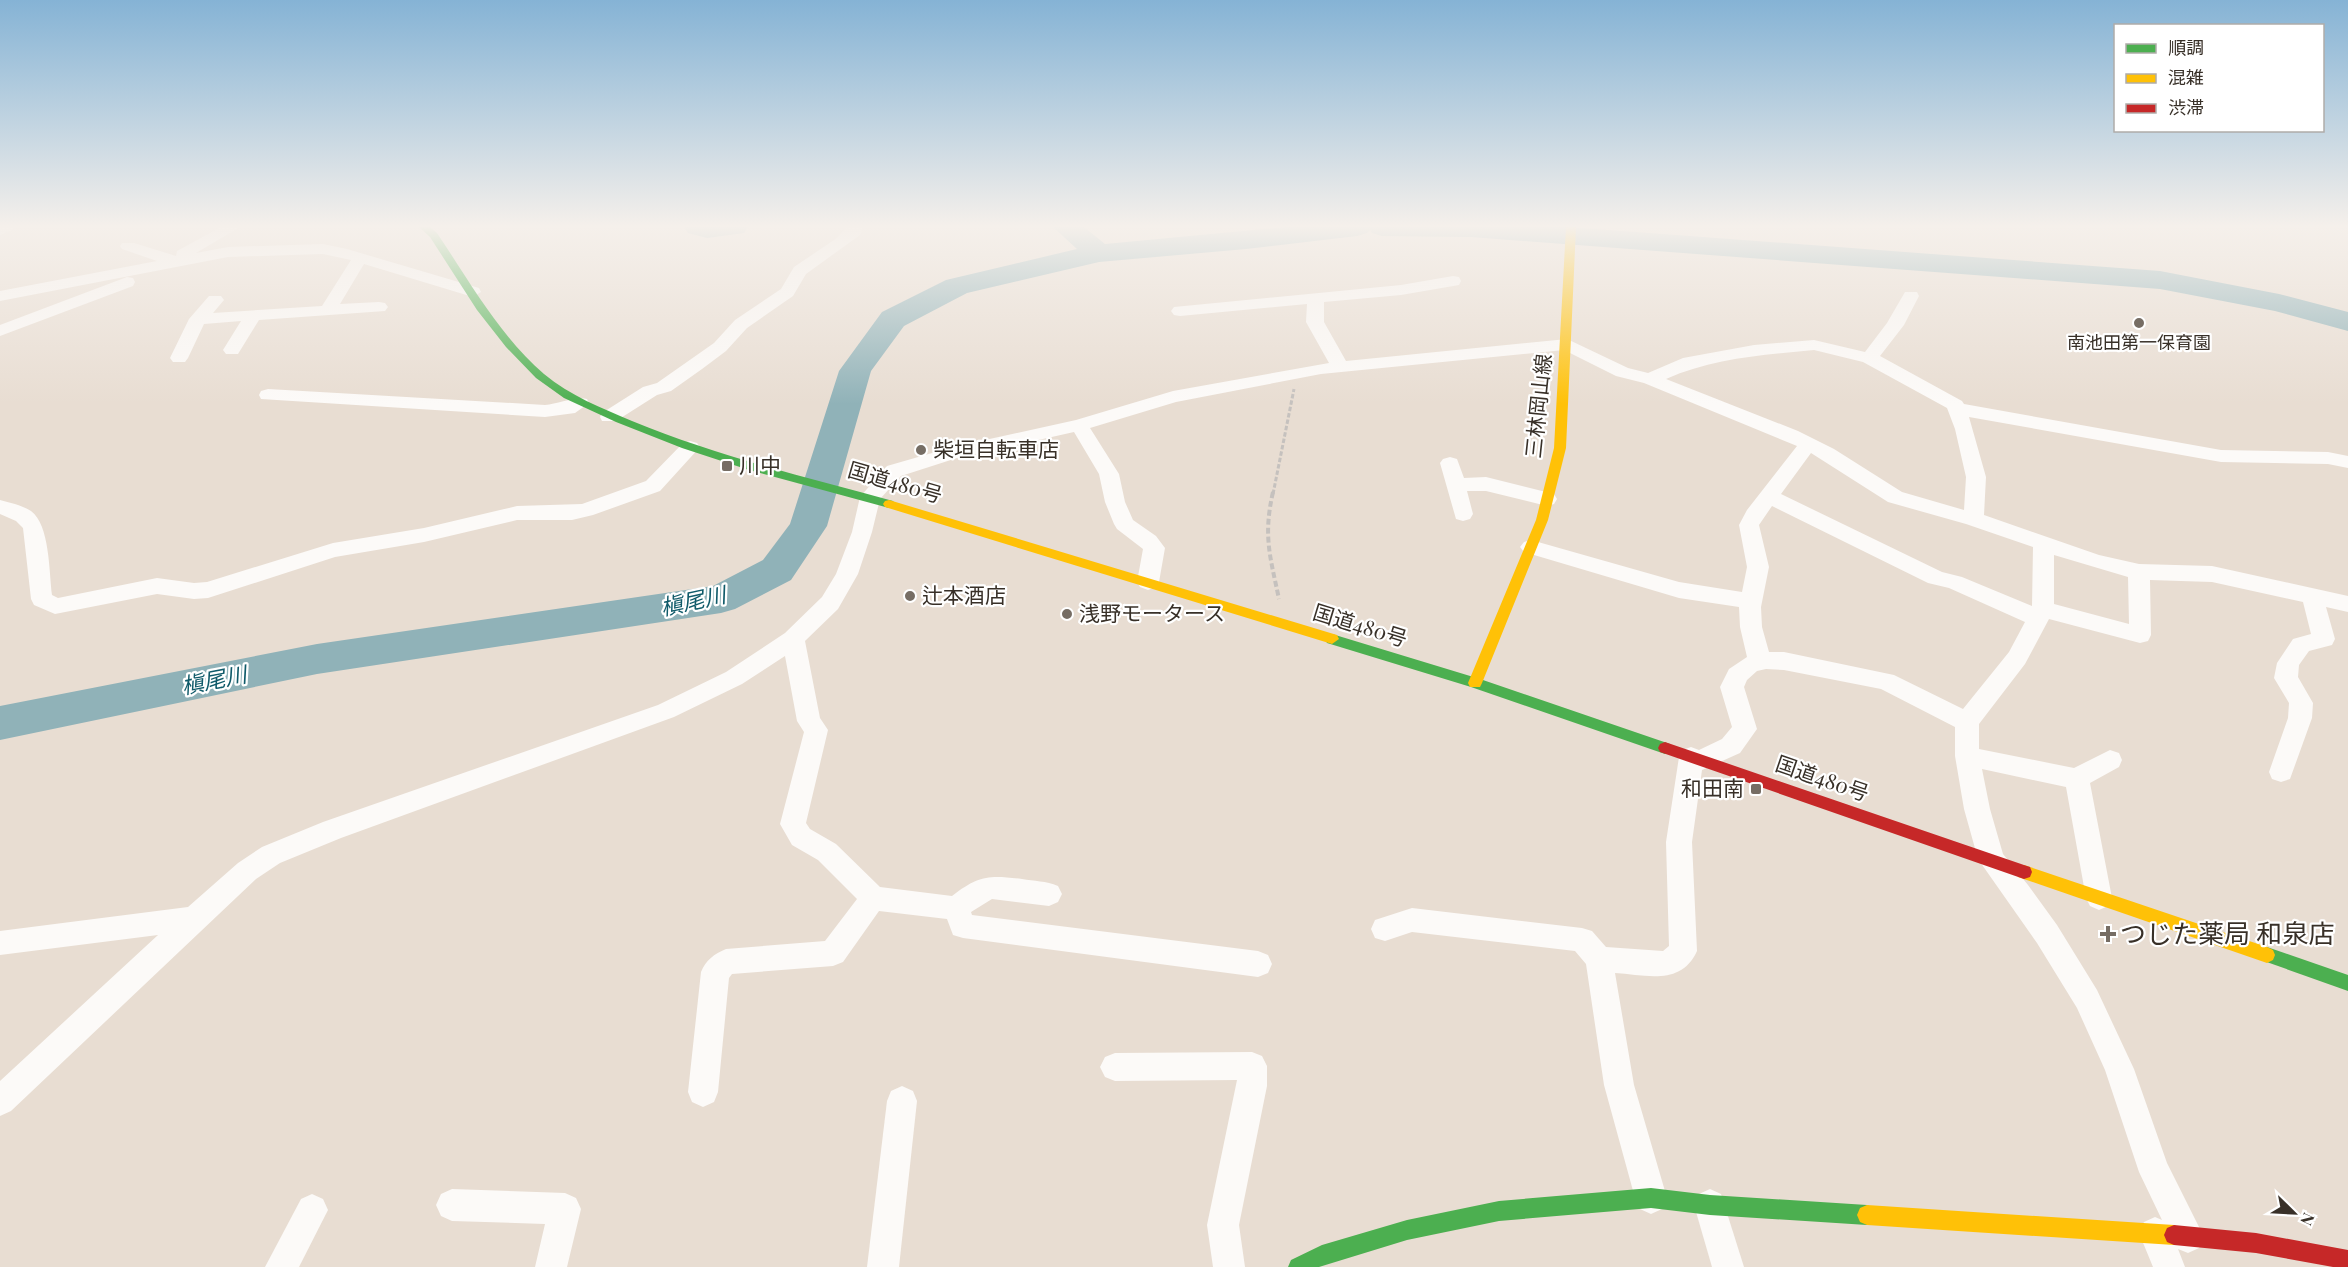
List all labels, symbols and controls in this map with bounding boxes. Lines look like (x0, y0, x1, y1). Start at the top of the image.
legend (2114, 24, 2324, 132)
text: 順調 (2168, 35, 2204, 59)
text: 混雑 (2168, 65, 2204, 89)
text: 渋滞 (2168, 95, 2204, 119)
marker: 南池田第一保育園 (2132, 316, 2146, 330)
place label: 南池田第一保育園 (2067, 330, 2211, 354)
street label: 三林岡山線 (1518, 352, 1556, 459)
place label: 柴垣自転車店 (933, 434, 1059, 462)
marker: 柴垣自転車店 (914, 443, 928, 457)
place label: 川中 (739, 450, 781, 478)
street label: 国道480号 (845, 454, 946, 508)
marker: 川中 (720, 459, 734, 473)
water label: 槇尾川 (657, 578, 730, 622)
place label: 辻本酒店 (922, 580, 1006, 608)
marker: 辻本酒店 (903, 589, 917, 603)
street label: 国道480号 (1310, 597, 1411, 652)
place label: 浅野モータース (1079, 598, 1225, 626)
marker: 浅野モータース (1060, 607, 1074, 621)
water label: 槇尾川 (179, 658, 251, 700)
street label: 国道480号 (1772, 748, 1873, 806)
place label: 和田南 (1681, 773, 1744, 801)
marker: 和田南 (1749, 782, 1763, 796)
place label: つじた薬局 和泉店 (2120, 915, 2334, 950)
marker: つじた薬局 和泉店 (2101, 927, 2115, 941)
north arrow (2264, 1183, 2324, 1243)
text: N (2296, 1210, 2320, 1229)

